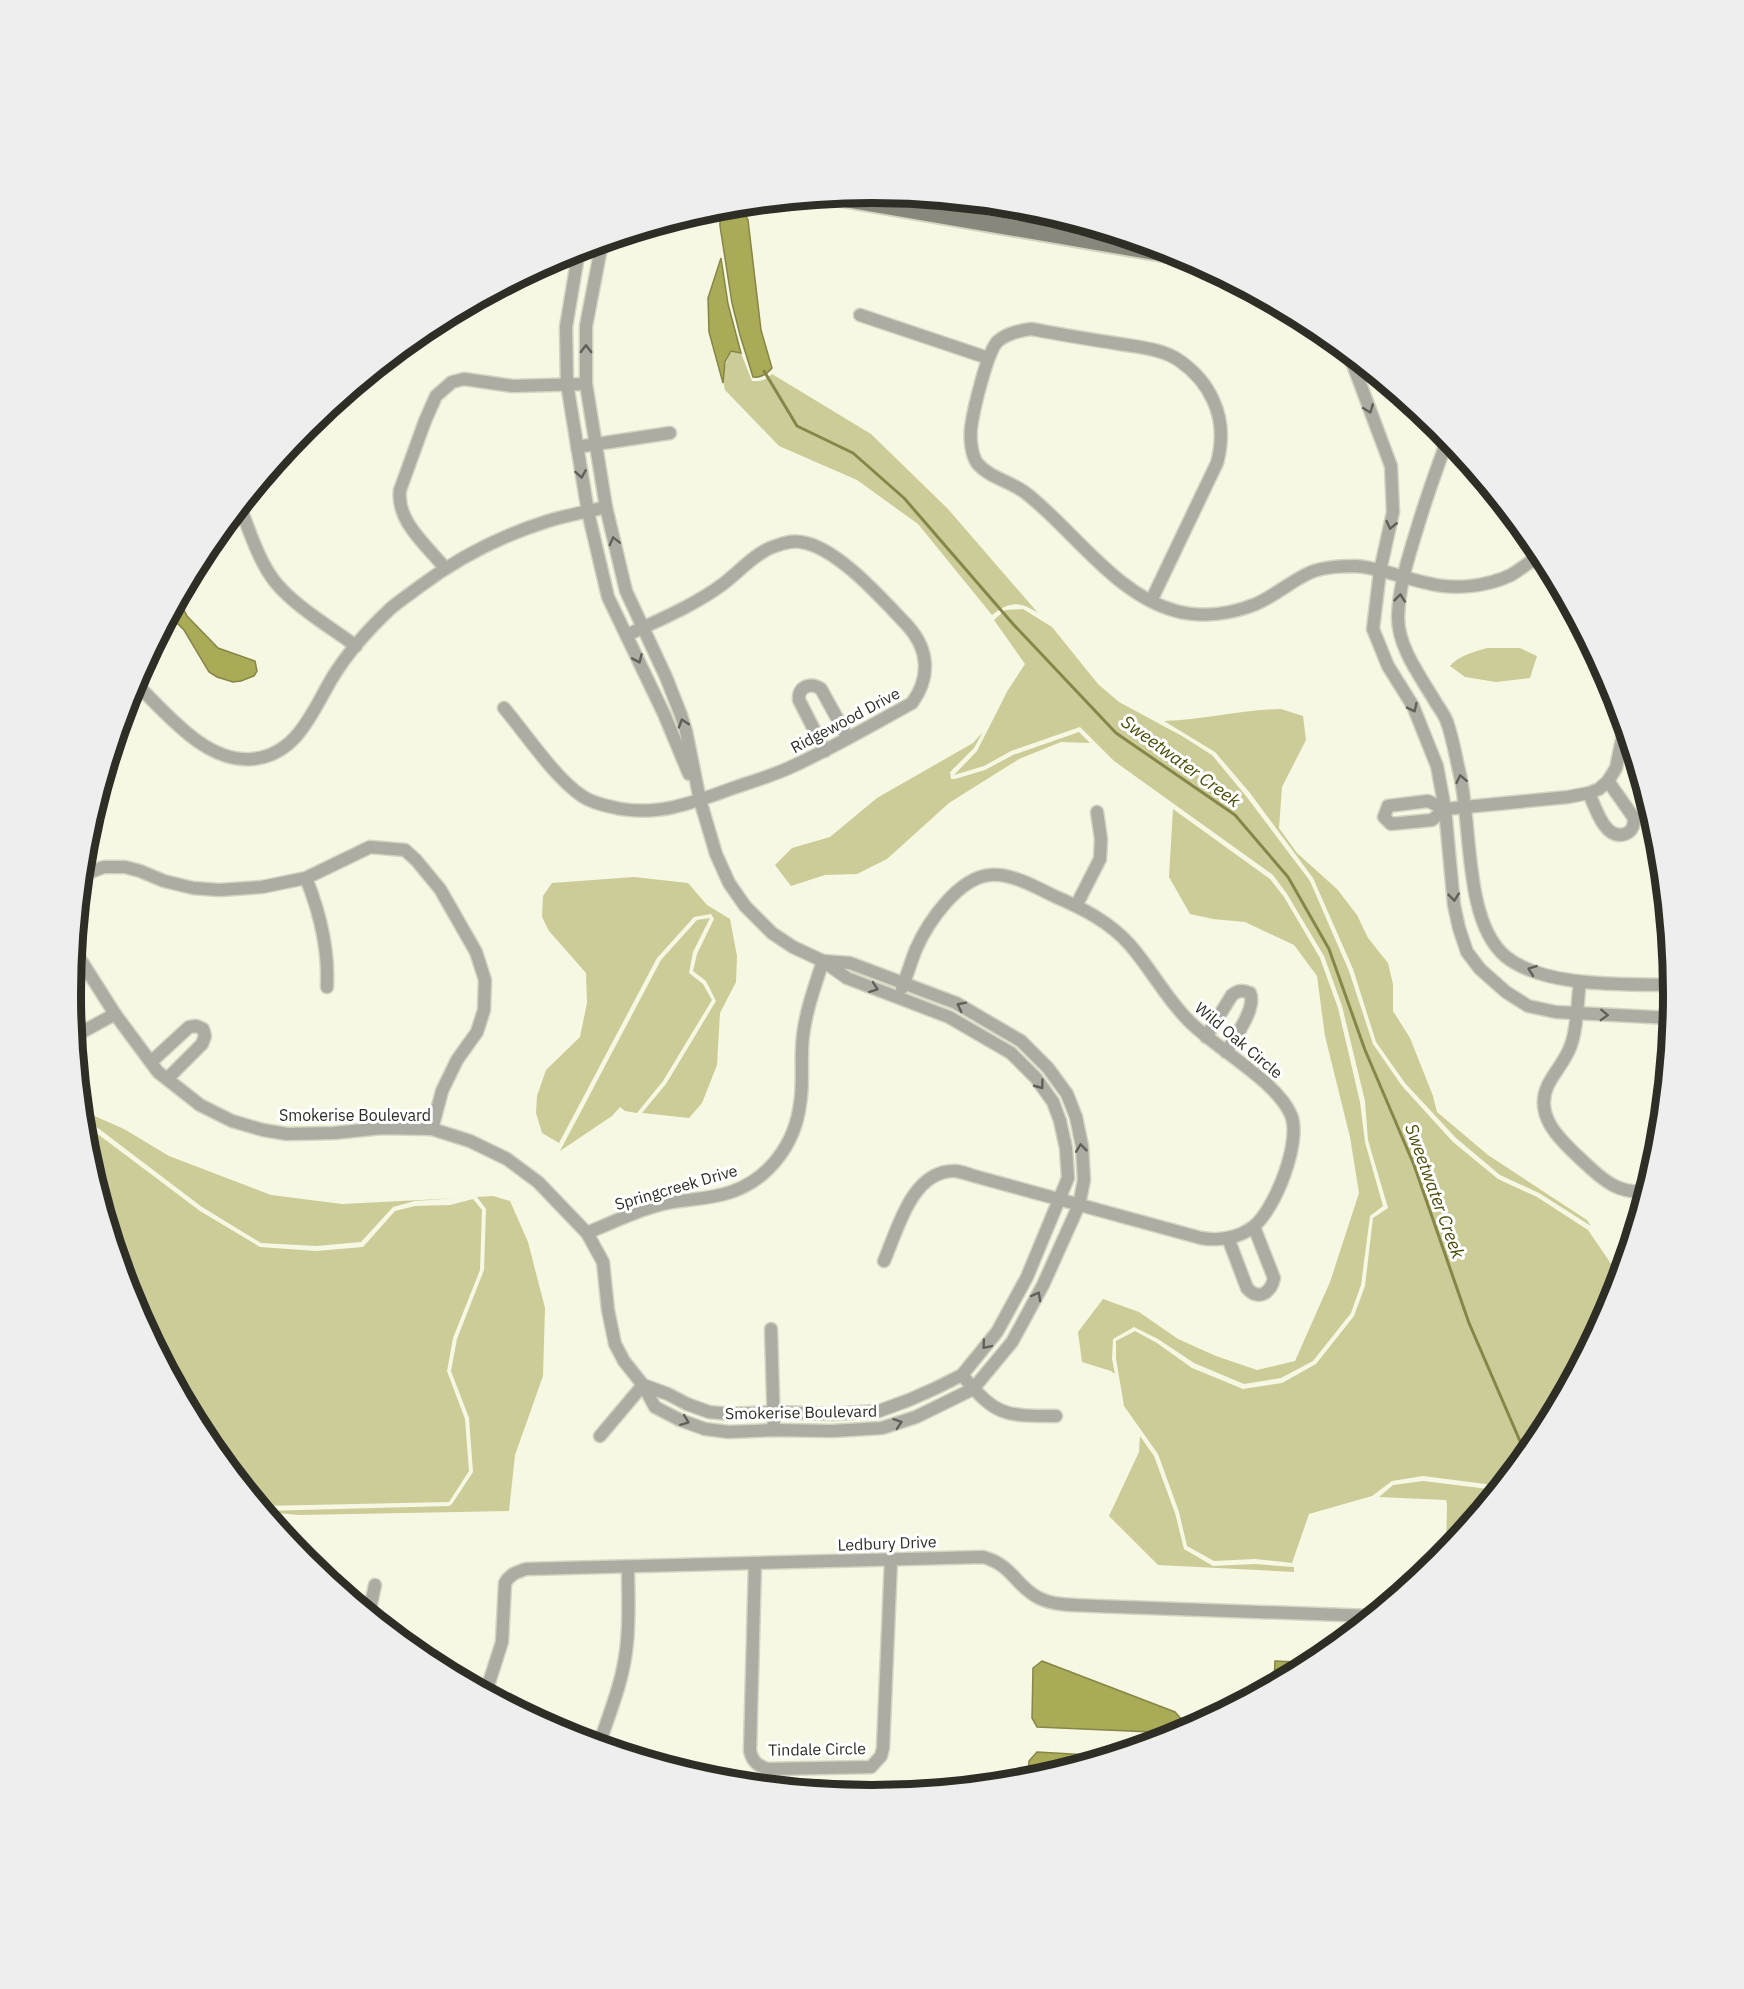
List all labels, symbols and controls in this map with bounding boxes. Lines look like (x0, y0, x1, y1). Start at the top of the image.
one-way arrow (580, 344, 592, 353)
one-way arrow (1362, 403, 1375, 414)
one-way arrow (575, 469, 587, 479)
one-way arrow (1385, 519, 1398, 529)
one-way arrow (608, 536, 621, 546)
one-way arrow (1393, 593, 1406, 603)
one-way arrow (631, 653, 643, 664)
street label: Ridgewood Drive (787, 683, 903, 757)
one-way arrow (1405, 702, 1417, 713)
water label: Sweetwater Creek (1117, 710, 1246, 812)
one-way arrow (678, 718, 691, 729)
one-way arrow (1455, 774, 1468, 784)
one-way arrow (1447, 893, 1460, 902)
one-way arrow (1527, 964, 1538, 977)
one-way arrow (868, 981, 879, 994)
street label: Wild Oak Circle (1191, 997, 1287, 1083)
one-way arrow (957, 1002, 968, 1014)
one-way arrow (1600, 1009, 1609, 1021)
one-way arrow (1033, 1078, 1044, 1089)
street label: Smokerise Boulevard (279, 1105, 431, 1125)
water label: Sweetwater Creek (1400, 1120, 1470, 1262)
one-way arrow (1076, 1143, 1088, 1152)
street label: Springcreek Drive (612, 1160, 740, 1214)
one-way arrow (1030, 1292, 1041, 1303)
one-way arrow (983, 1338, 994, 1349)
street label: Smokerise Boulevard (725, 1401, 877, 1423)
one-way arrow (679, 1414, 690, 1427)
one-way arrow (892, 1417, 903, 1430)
street label: Ledbury Drive (837, 1531, 937, 1555)
street label: Tindale Circle (768, 1738, 866, 1760)

